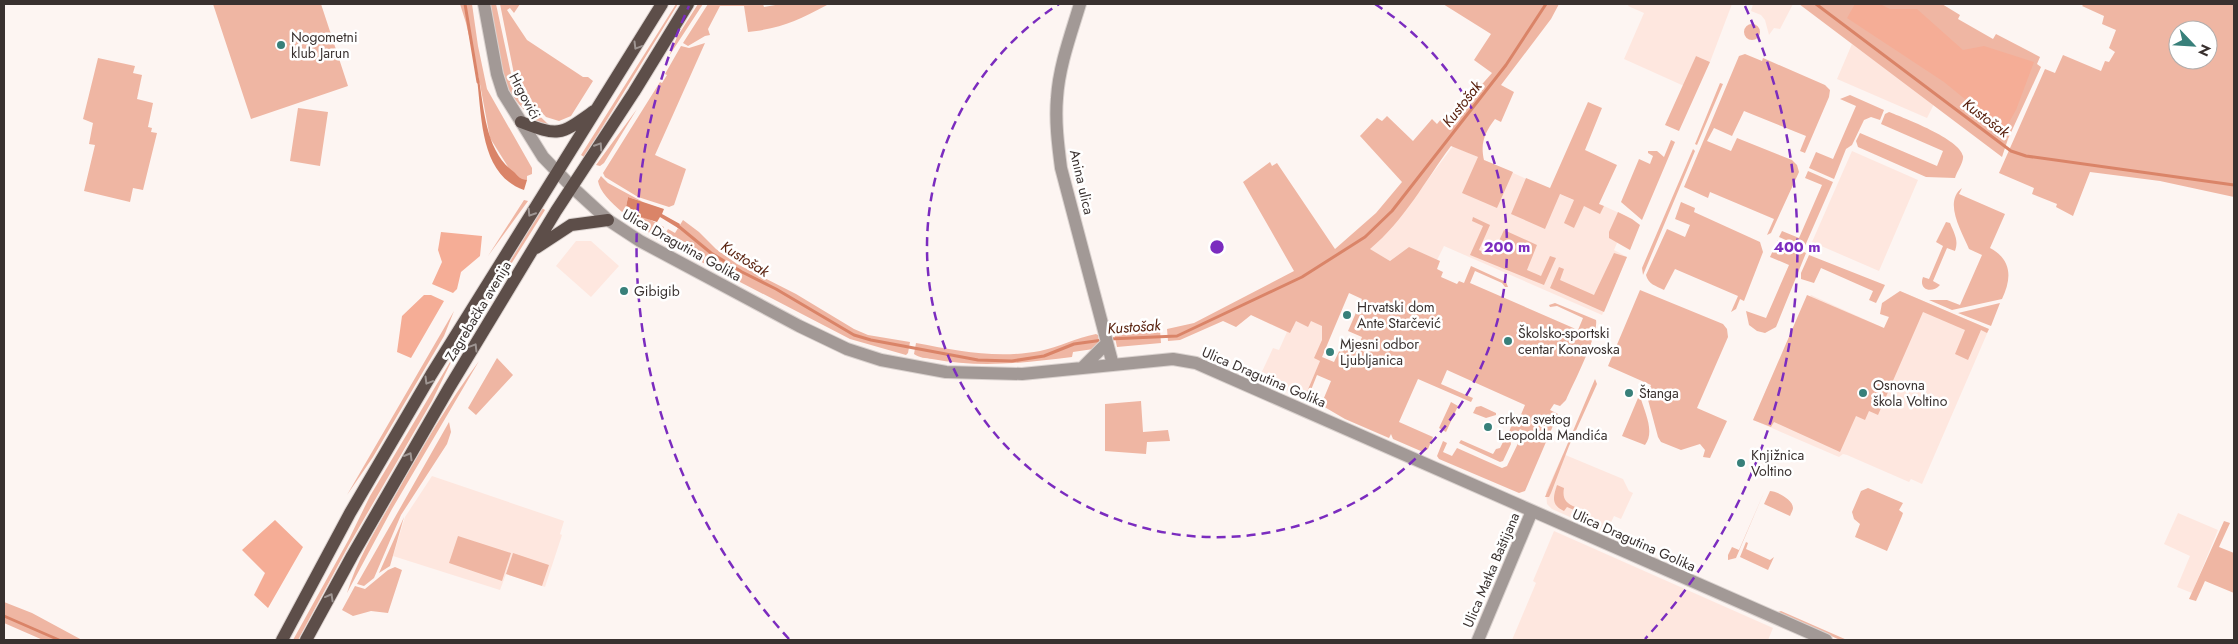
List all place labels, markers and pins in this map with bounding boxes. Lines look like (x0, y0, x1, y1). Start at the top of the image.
place label: Nogometni klub Jarun (291, 27, 358, 63)
marker: Nogometni klub Jarun (275, 39, 287, 51)
centre of rings (1208, 238, 1226, 256)
place label: Gibigib (634, 281, 680, 301)
marker: Gibigib (618, 285, 630, 297)
place label: Hrvatski dom Ante Starčević (1357, 297, 1441, 333)
marker: Hrvatski dom Ante Starčević (1341, 309, 1353, 321)
place label: Školsko-sportski centar Konavoska (1518, 323, 1620, 359)
place label: Mjesni odbor Ljubljanica (1340, 334, 1419, 370)
marker: Školsko-sportski centar Konavoska (1502, 335, 1514, 347)
marker: Mjesni odbor Ljubljanica (1324, 346, 1336, 358)
place label: Osnovna škola Voltino (1873, 375, 1948, 411)
place label: Štanga (1639, 383, 1679, 403)
marker: Štanga (1623, 387, 1635, 399)
marker: Osnovna škola Voltino (1857, 387, 1869, 399)
place label: crkva svetog Leopolda Mandića (1498, 409, 1607, 445)
marker: crkva svetog Leopolda Mandića (1482, 421, 1494, 433)
place label: Knjižnica Voltino (1751, 445, 1804, 481)
marker: Knjižnica Voltino (1735, 457, 1747, 469)

